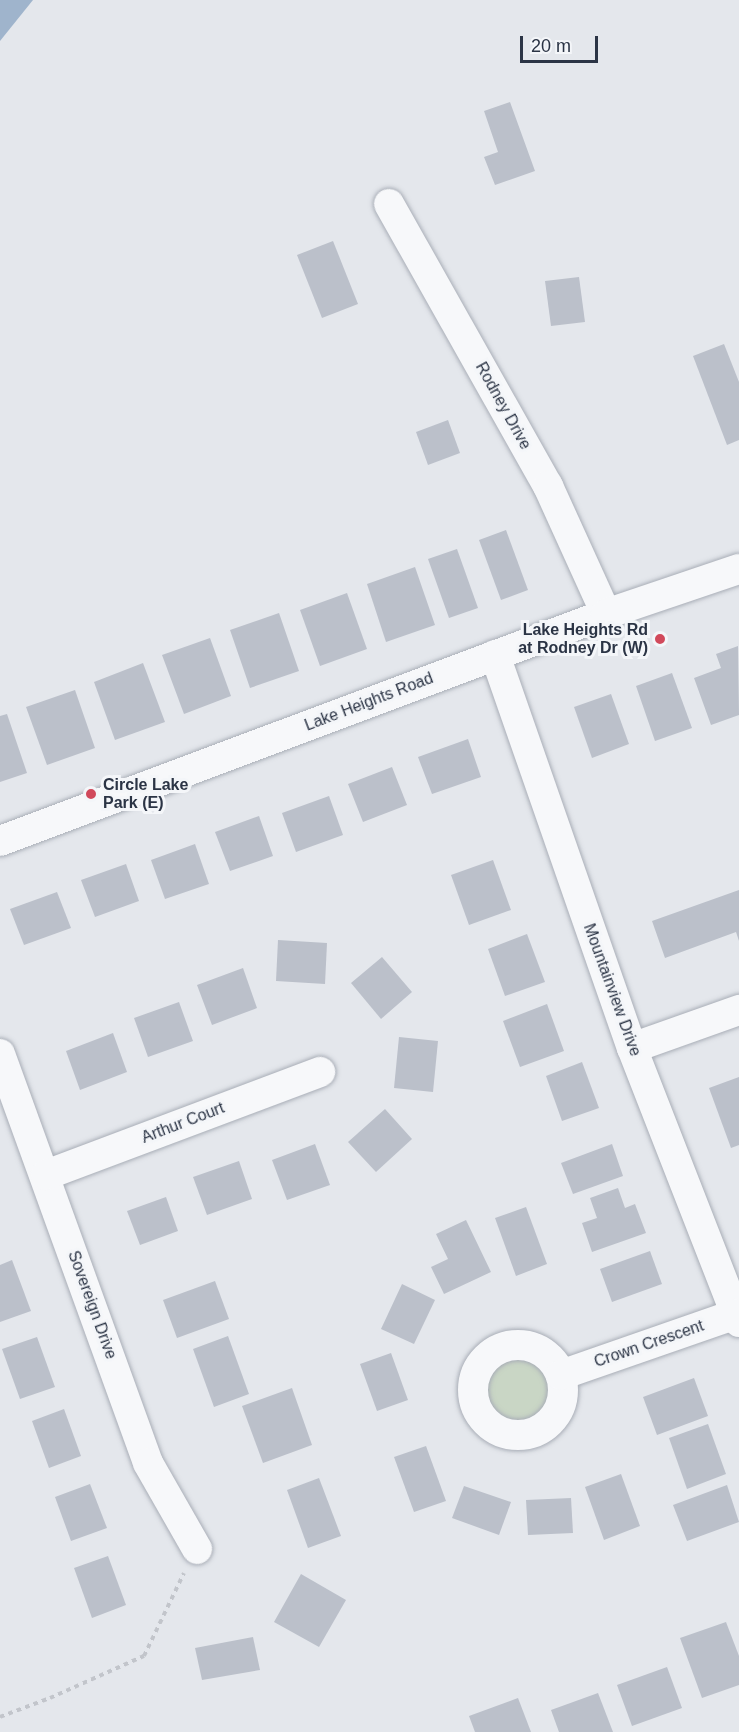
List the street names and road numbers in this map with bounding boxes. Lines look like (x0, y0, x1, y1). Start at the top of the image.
street label: Rodney Drive (471, 359, 535, 453)
street label: Lake Heights Road (302, 669, 436, 735)
street label: Mountainview Drive (579, 921, 645, 1059)
street label: Arthur Court (139, 1098, 227, 1148)
street label: Sovereign Drive (64, 1248, 120, 1362)
street label: Crown Crescent (592, 1316, 706, 1372)

